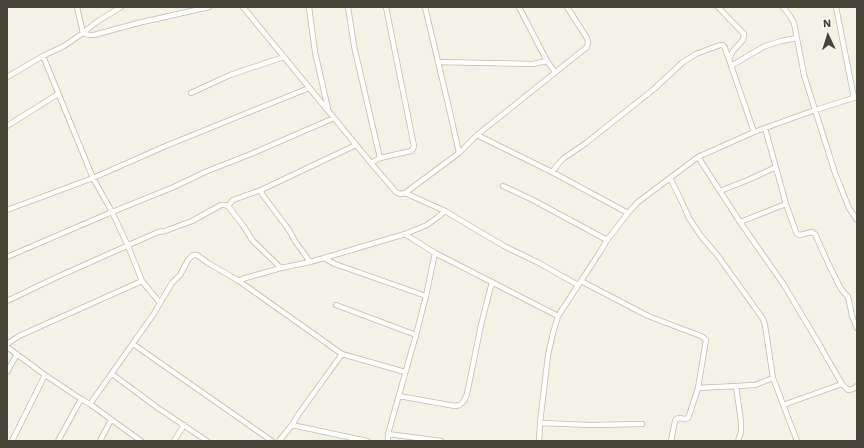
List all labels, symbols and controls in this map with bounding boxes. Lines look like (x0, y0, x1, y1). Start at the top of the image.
north arrow (808, 16, 848, 56)
text: N (823, 17, 832, 30)

